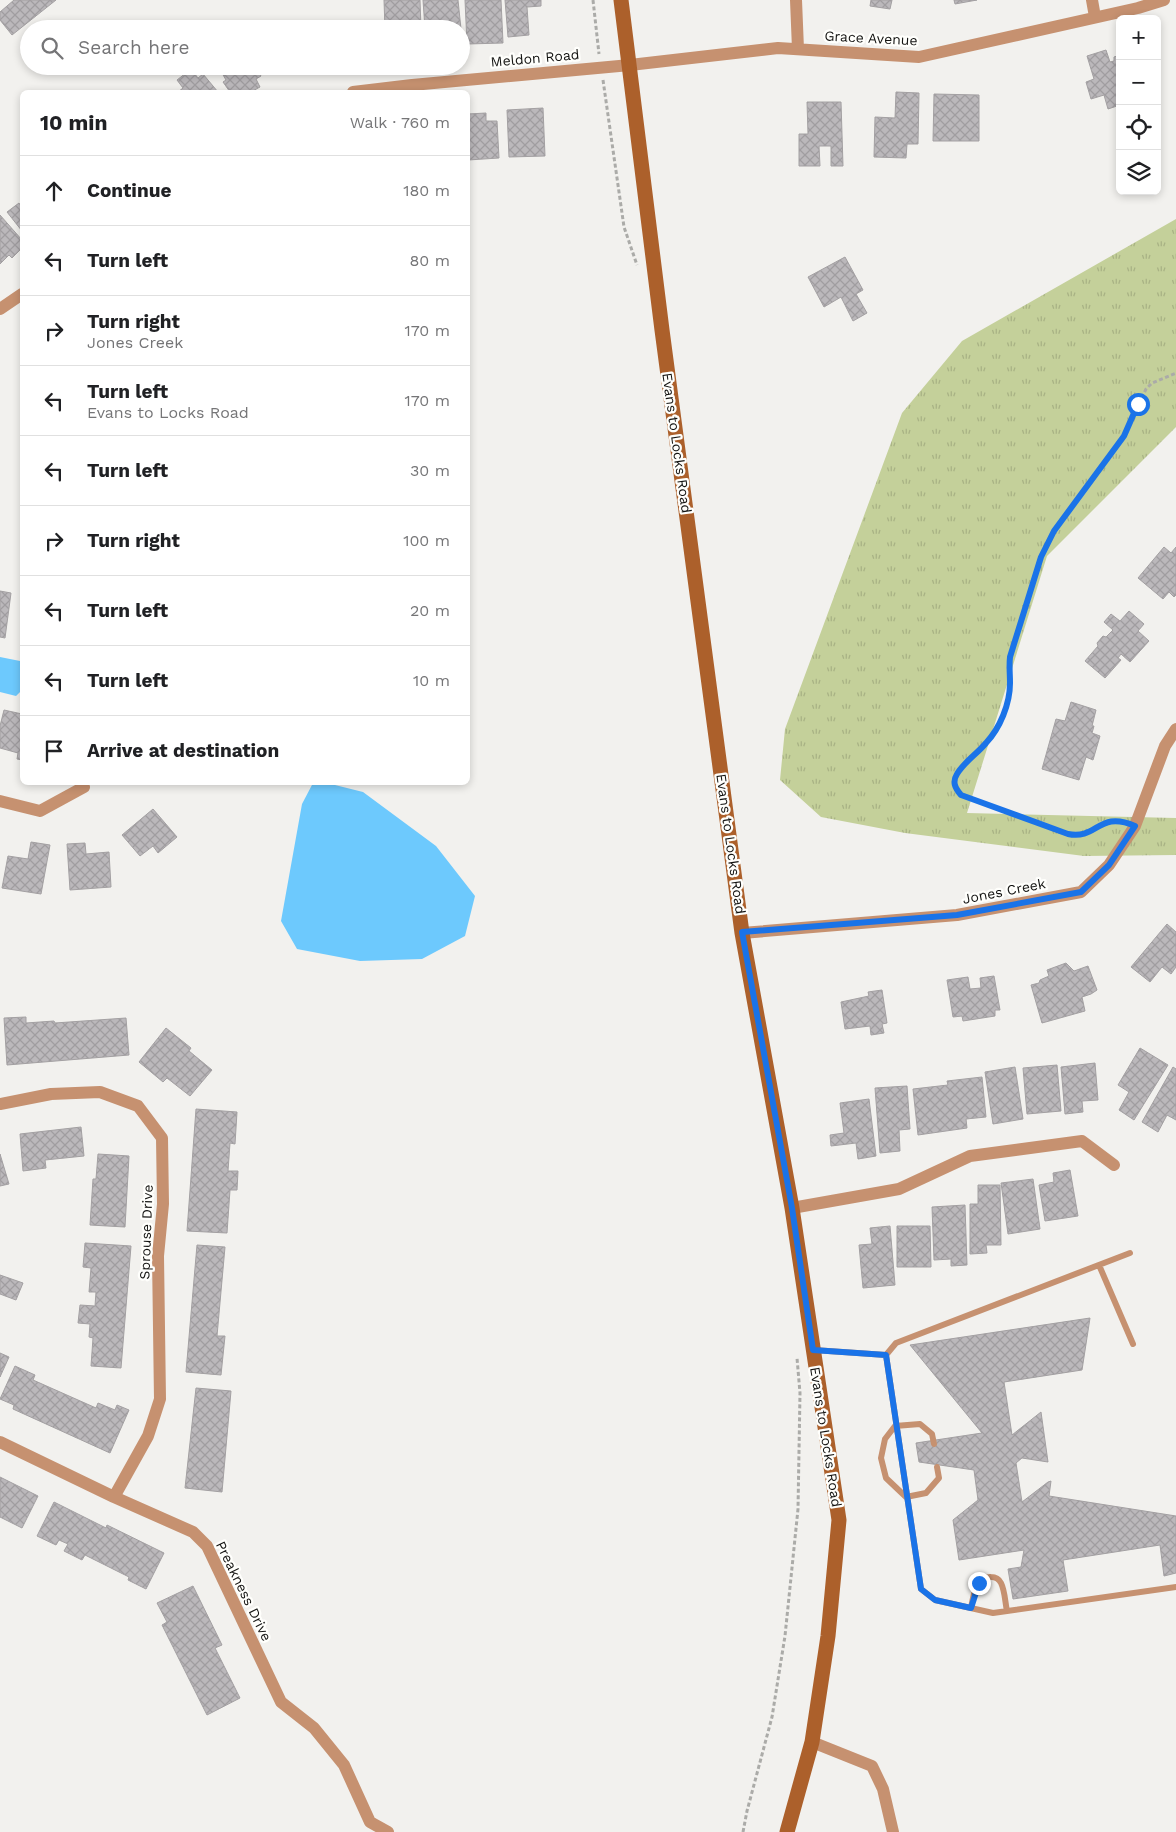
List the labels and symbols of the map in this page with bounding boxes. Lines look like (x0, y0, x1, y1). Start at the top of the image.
street label: Grace Avenue (824, 28, 918, 48)
street label: Meldon Road (490, 46, 580, 70)
street label: Evans to Locks Road (659, 372, 695, 514)
route start (1127, 393, 1150, 416)
street label: Evans to Locks Road (713, 773, 749, 915)
street label: Jones Creek (961, 875, 1047, 907)
street label: Sprouse Drive (136, 1184, 156, 1280)
street label: Evans to Locks Road (807, 1366, 845, 1508)
street label: Preakness Drive (213, 1538, 275, 1644)
route end (968, 1572, 991, 1595)

